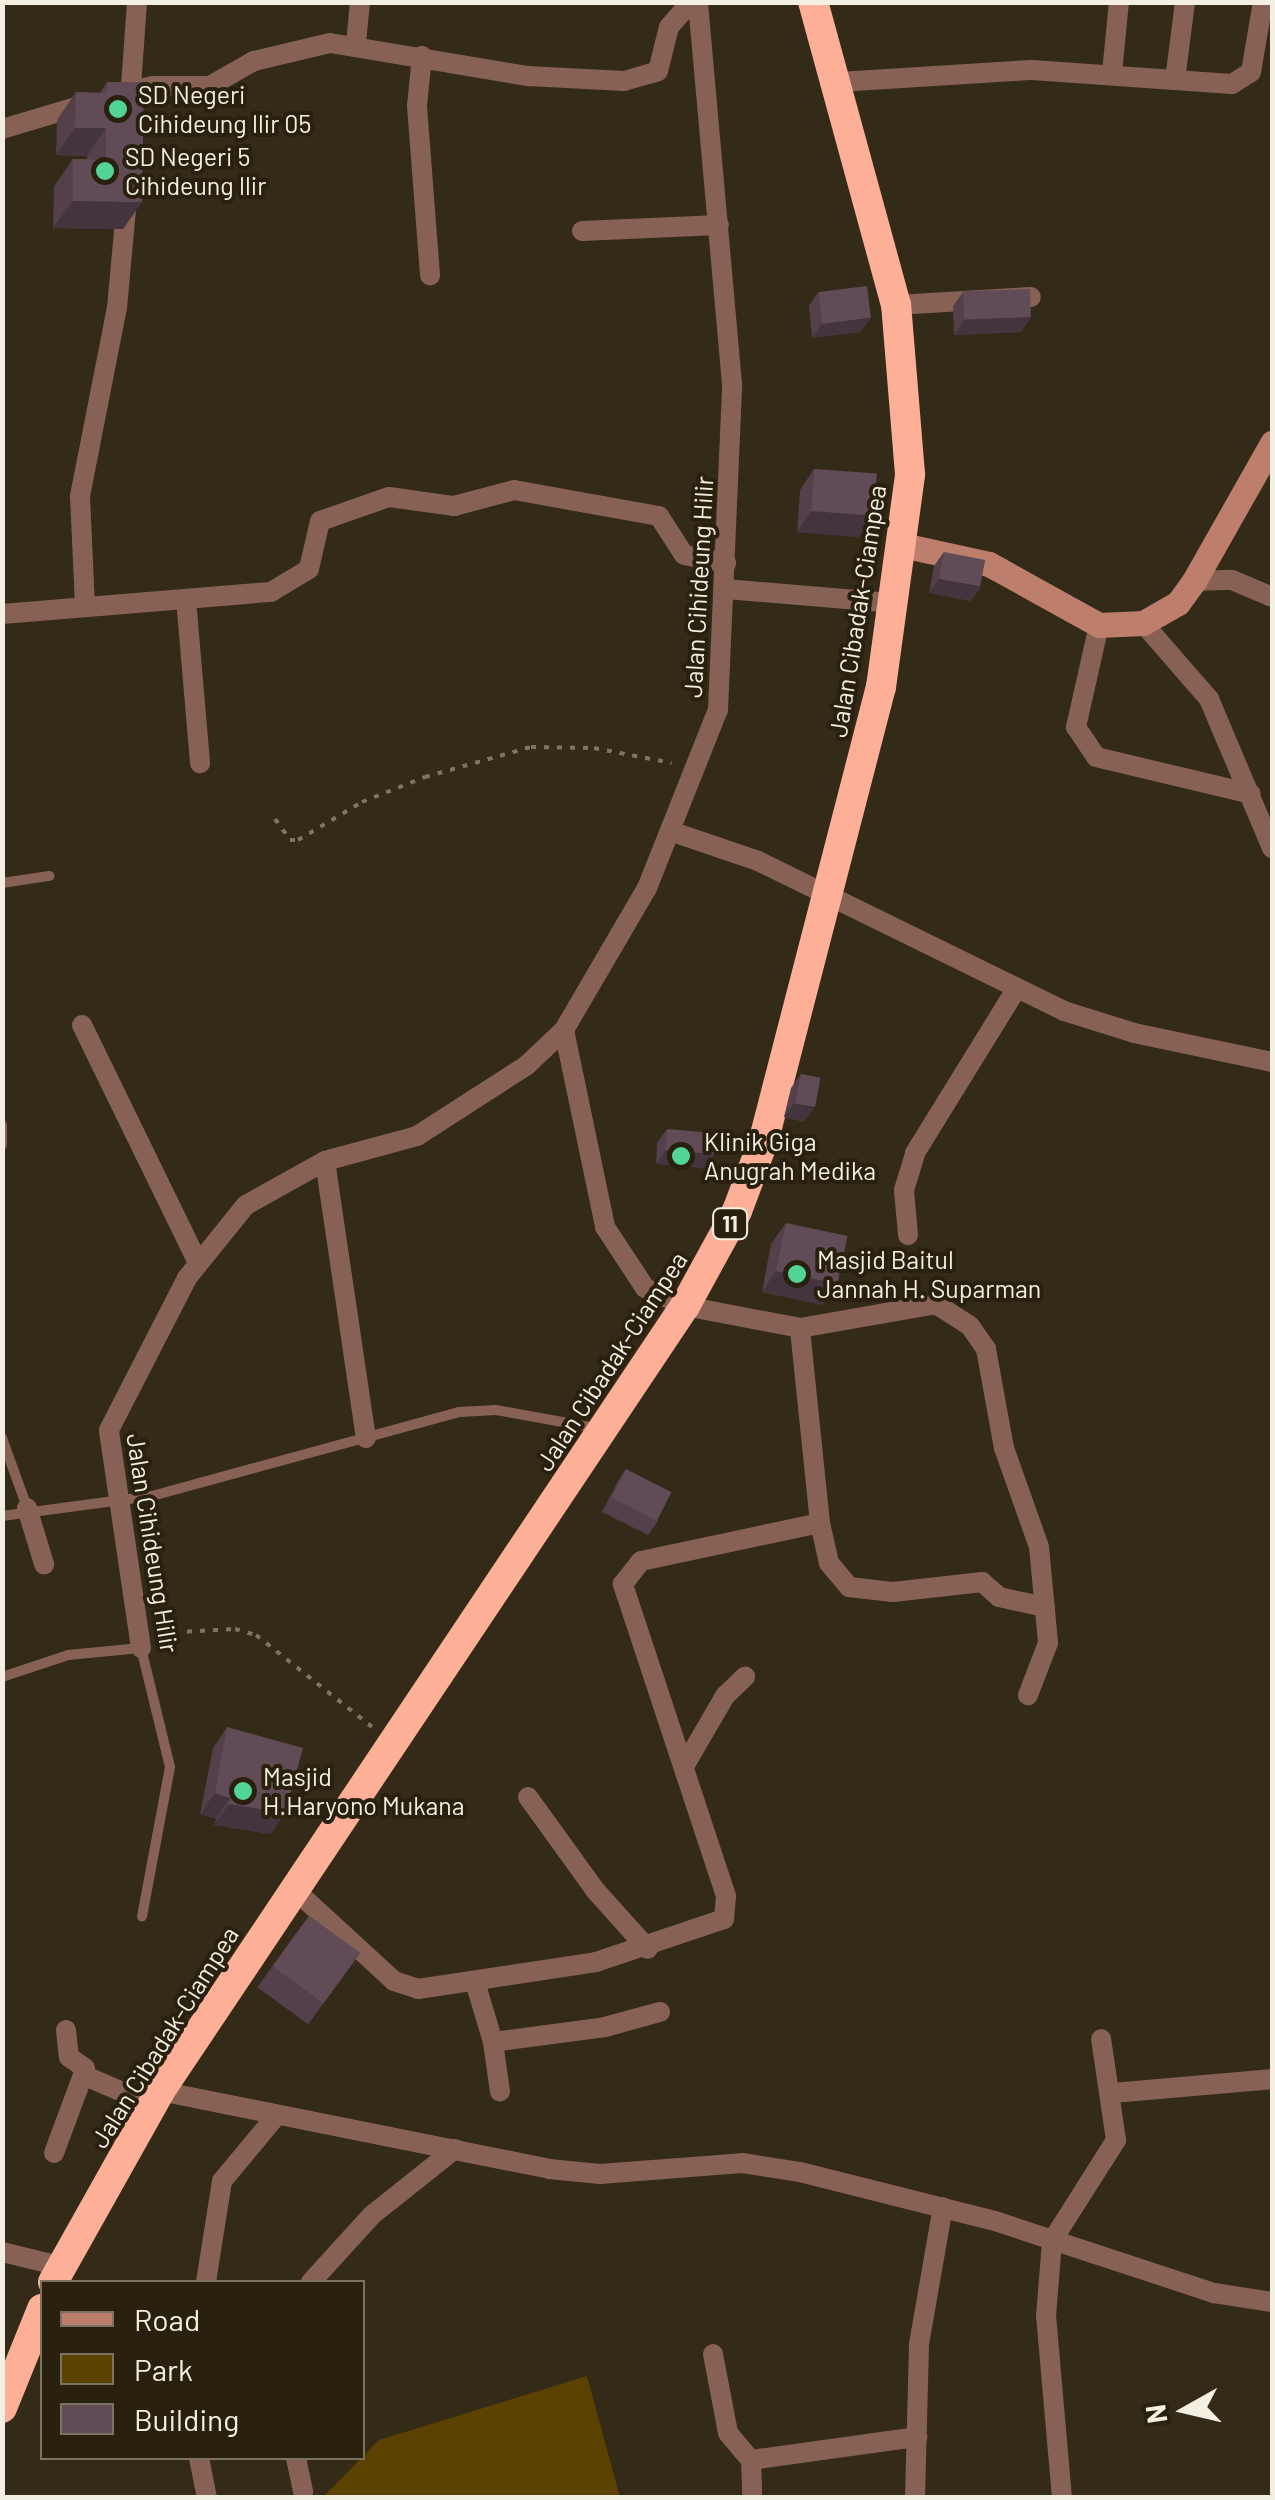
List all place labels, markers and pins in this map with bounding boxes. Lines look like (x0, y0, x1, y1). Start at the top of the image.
place label: SD Negeri Cihideung Ilir 05 (138, 80, 311, 139)
marker: SD Negeri Cihideung Ilir 05 (107, 98, 129, 120)
place label: SD Negeri 5 Cihideung Ilir (125, 142, 266, 201)
marker: SD Negeri 5 Cihideung Ilir (94, 160, 116, 182)
place label: Klinik Giga Anugrah Medika (704, 1127, 876, 1186)
marker: Klinik Giga Anugrah Medika (668, 1143, 694, 1169)
place label: Masjid Baitul Jannah H. Suparman (817, 1245, 1041, 1304)
marker: Masjid Baitul Jannah H. Suparman (786, 1263, 808, 1285)
place label: Masjid H.Haryono Mukana (263, 1762, 464, 1821)
marker: Masjid H.Haryono Mukana (232, 1780, 254, 1802)

